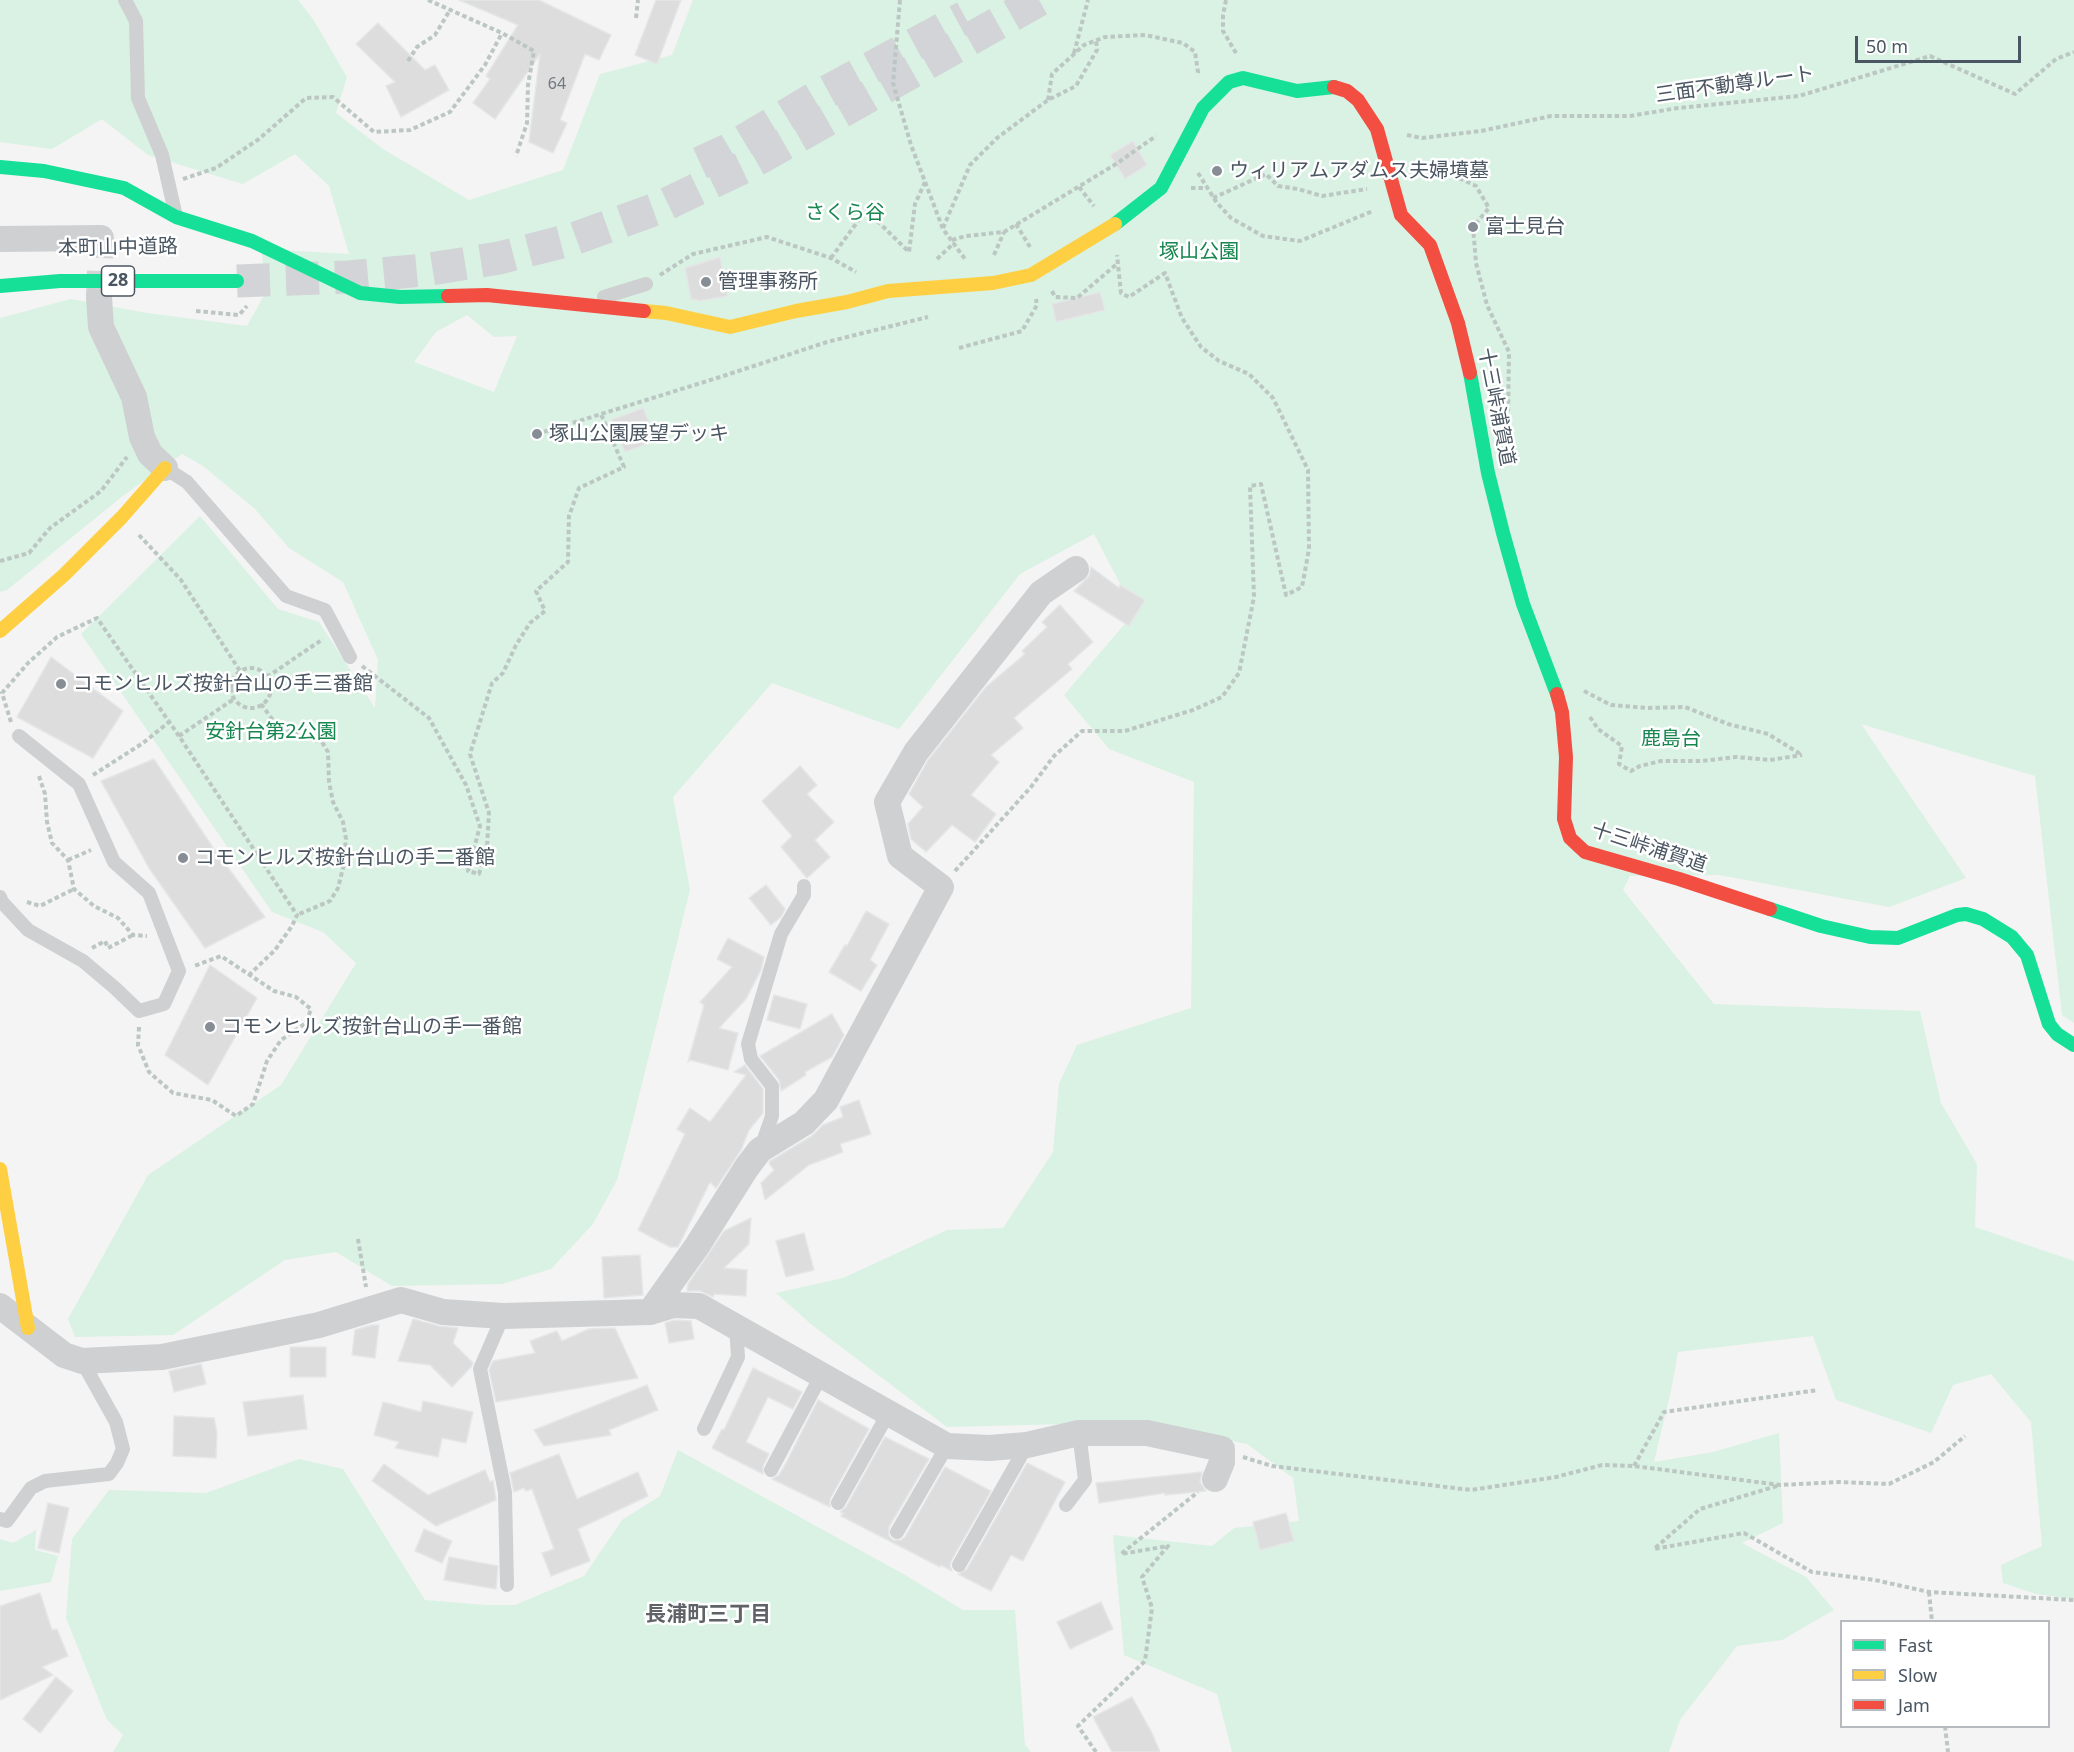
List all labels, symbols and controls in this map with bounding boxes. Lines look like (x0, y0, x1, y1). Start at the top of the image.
scale bar (1858, 24, 2024, 62)
text: 50 m (1866, 34, 1908, 58)
street label: 三面不動尊ルート (1654, 62, 1816, 108)
house number: 64 (548, 74, 566, 94)
place label: ウィリアムアダムス夫婦墳墓 (1229, 159, 1489, 183)
marker: ウィリアムアダムス夫婦墳墓 (1210, 164, 1224, 178)
park label: さくら谷 (805, 201, 885, 225)
place label: 富士見台 (1485, 215, 1565, 239)
marker: 富士見台 (1466, 220, 1480, 234)
street label: 本町山中道路 (58, 235, 178, 261)
park label: 塚山公園 (1159, 240, 1239, 264)
road number: 28 (102, 266, 134, 296)
place label: 管理事務所 (718, 270, 818, 294)
marker: 管理事務所 (699, 275, 713, 289)
street label: 十三峠浦賀道 (1473, 346, 1519, 468)
place label: 塚山公園展望デッキ (549, 422, 729, 446)
marker: 塚山公園展望デッキ (530, 427, 544, 441)
place label: コモンヒルズ按針台山の手三番館 (73, 672, 373, 696)
marker: コモンヒルズ按針台山の手三番館 (54, 677, 68, 691)
park label: 安針台第2公園 (205, 720, 337, 744)
park label: 鹿島台 (1641, 727, 1701, 751)
street label: 十三峠浦賀道 (1588, 818, 1710, 878)
place label: コモンヒルズ按針台山の手二番館 (195, 846, 495, 870)
marker: コモンヒルズ按針台山の手二番館 (176, 851, 190, 865)
place label: コモンヒルズ按針台山の手一番館 (222, 1015, 522, 1039)
marker: コモンヒルズ按針台山の手一番館 (203, 1020, 217, 1034)
district label: 長浦町三丁目 (645, 1602, 771, 1628)
legend (1840, 1620, 2050, 1728)
text: Fast (1898, 1633, 1933, 1657)
text: Slow (1898, 1663, 1937, 1687)
text: Jam (1898, 1693, 1930, 1717)

